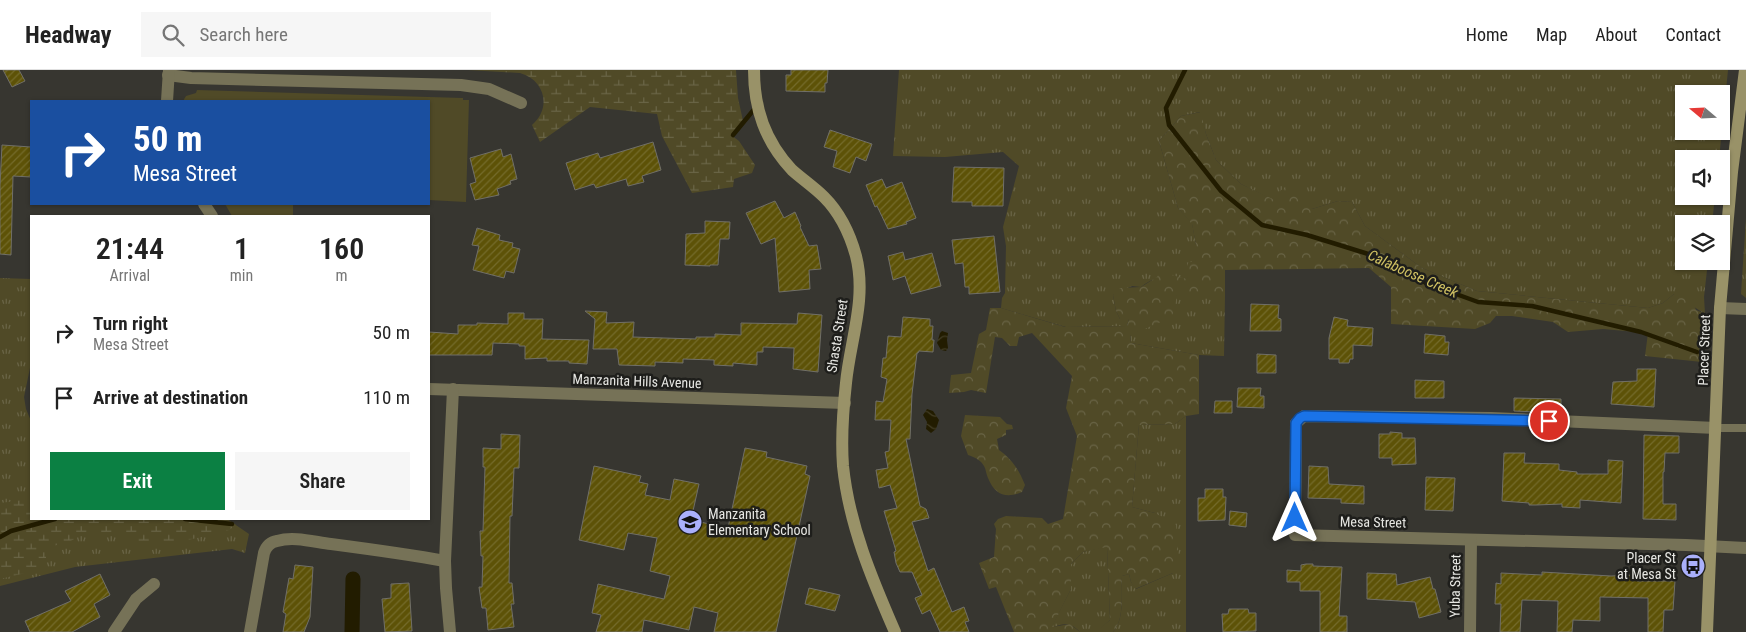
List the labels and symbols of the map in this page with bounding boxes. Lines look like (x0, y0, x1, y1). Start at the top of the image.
north arrow (1675, 85, 1730, 140)
water label: Calaboose Creek (1365, 246, 1461, 302)
street label: Shasta Street (823, 298, 851, 374)
street label: Placer Street (1695, 314, 1713, 386)
street label: Manzanita Hills Avenue (572, 371, 702, 391)
pin (1528, 400, 1570, 442)
position arrow (1268, 491, 1320, 543)
place label: Manzanita Elementary School (708, 506, 811, 538)
school or university icon: Manzanita Elementary School (677, 509, 703, 535)
street label: Mesa Street (1340, 513, 1406, 531)
place label: Placer St at Mesa St (1617, 550, 1676, 582)
bus stop icon: Placer St at Mesa St (1680, 553, 1706, 579)
street label: Yuba Street (1446, 554, 1464, 618)

